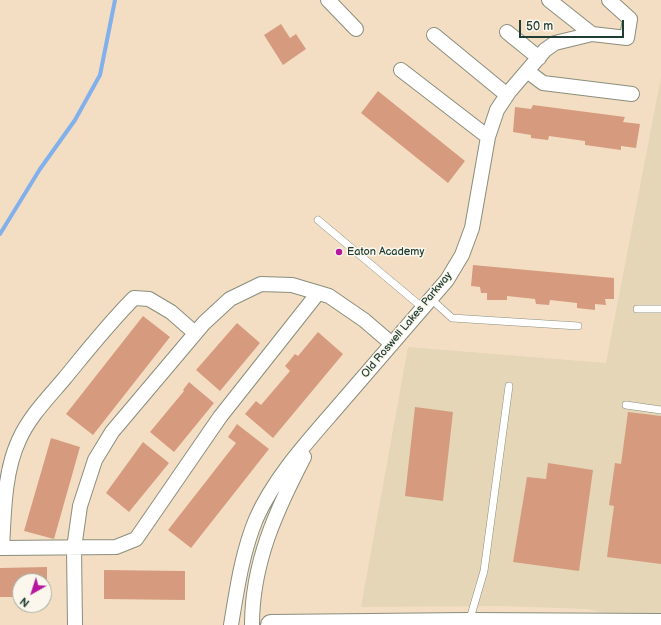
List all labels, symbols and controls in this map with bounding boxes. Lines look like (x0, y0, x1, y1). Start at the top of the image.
scale bar (521, 12, 626, 38)
text: 50 m (526, 19, 553, 34)
place label: Eaton Academy (347, 245, 424, 259)
marker: Eaton Academy (334, 247, 344, 257)
street label: Old Roswell Lakes Parkway (359, 269, 455, 381)
north arrow (12, 573, 52, 613)
text: N (17, 594, 32, 610)

